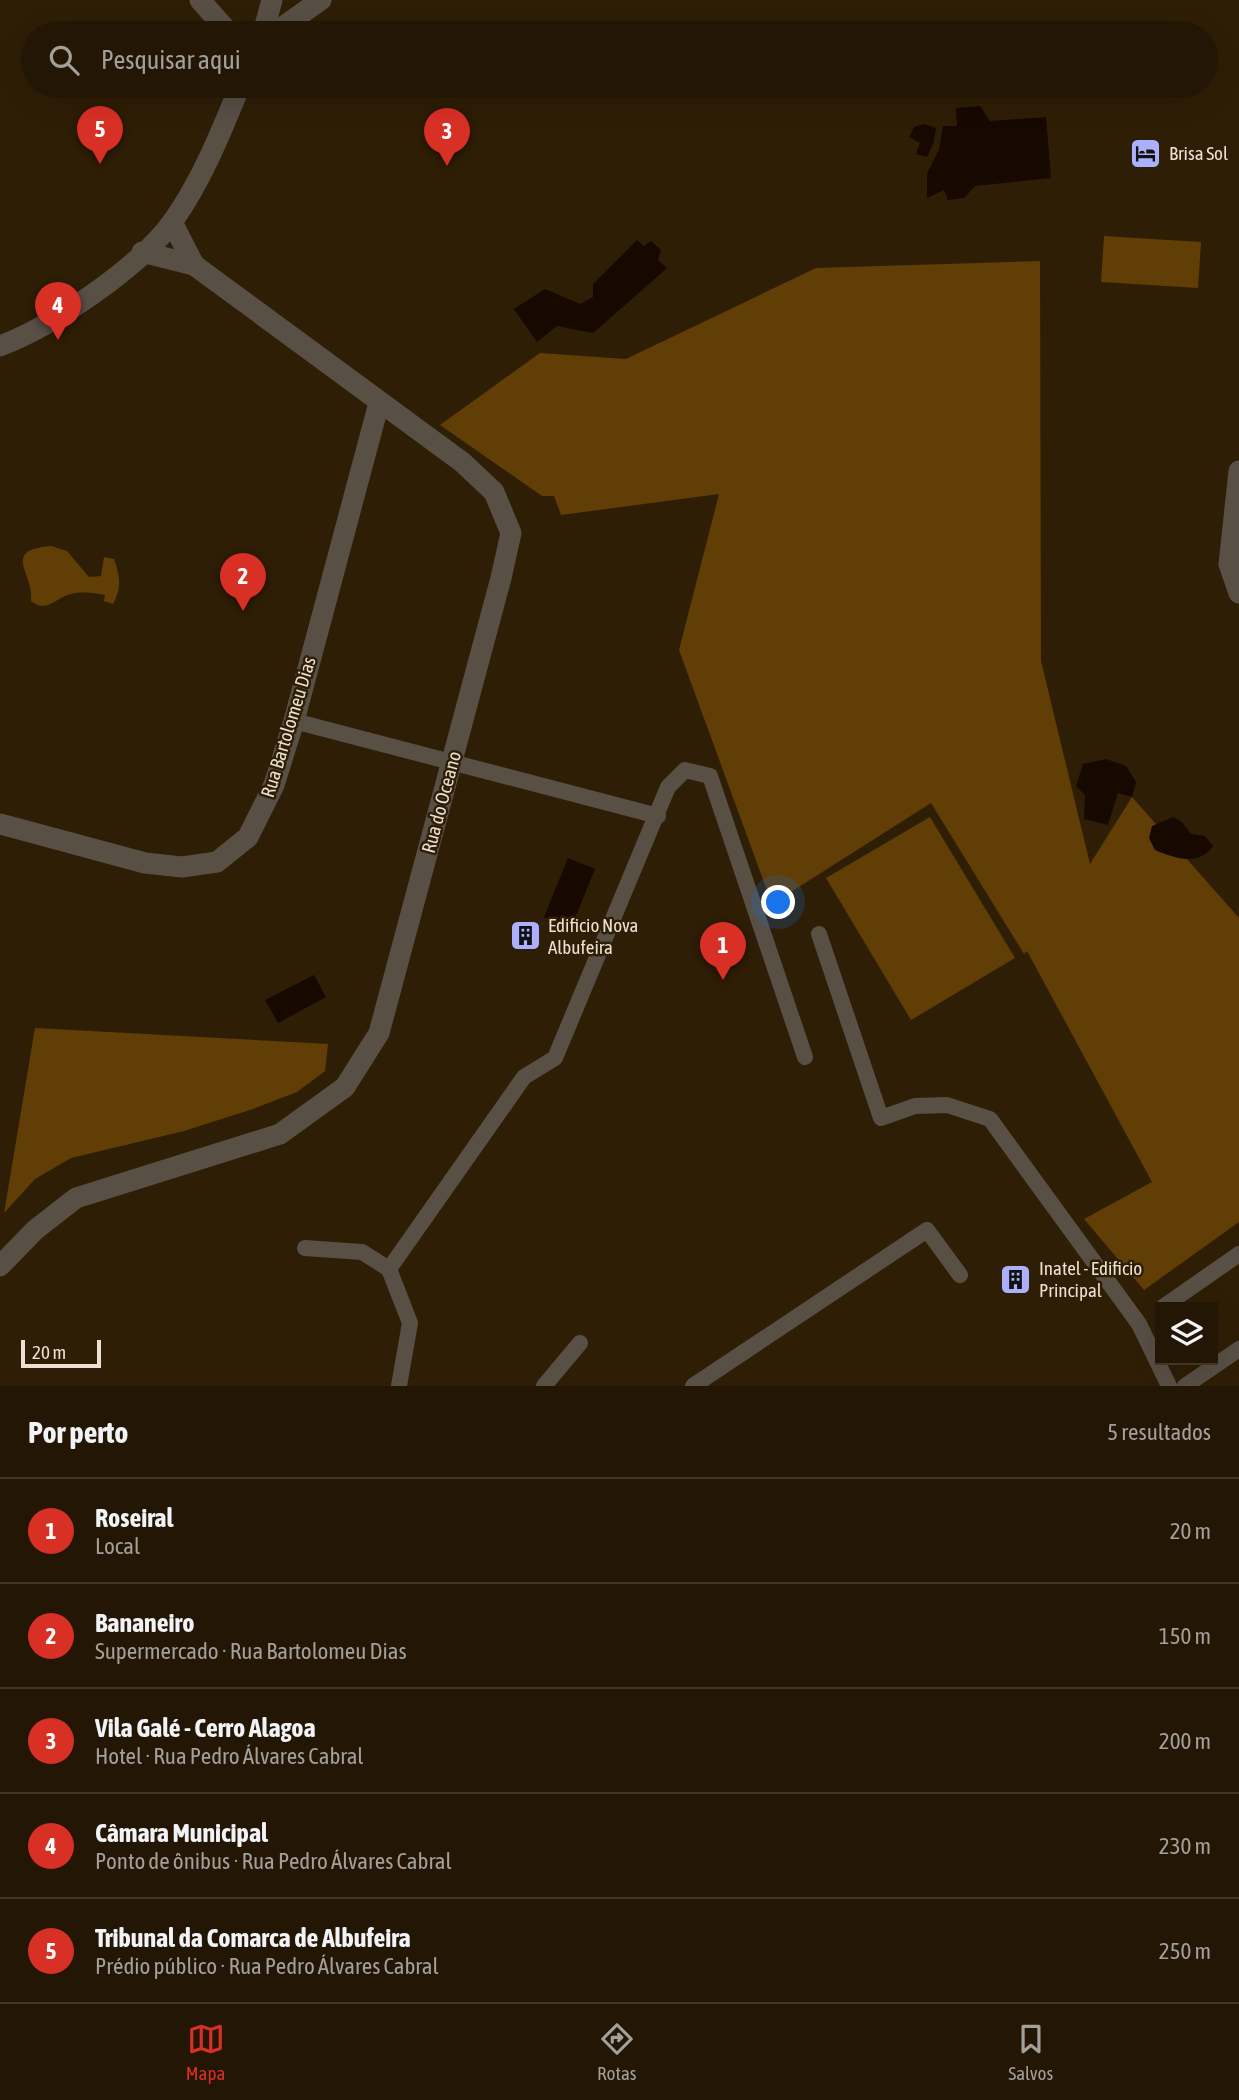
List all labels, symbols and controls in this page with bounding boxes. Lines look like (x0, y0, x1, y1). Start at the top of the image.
search box (21, 21, 1218, 98)
icon: search (45, 41, 83, 79)
text: Pesquisar aqui (101, 45, 241, 75)
pin: 5 (77, 106, 123, 164)
pin: 3 (424, 108, 470, 166)
hotel icon: Brisa Sol (1129, 136, 1163, 170)
place label: Brisa Sol (1169, 142, 1228, 164)
pin: 4 (35, 282, 81, 340)
pin: 2 (220, 553, 266, 611)
street label: Rua Bartolomeu Dias (256, 654, 320, 800)
street label: Rua do Oceano (417, 749, 465, 855)
your location (761, 885, 795, 919)
place label: Edificio Nova Albufeira (548, 914, 638, 958)
building icon: Edificio Nova Albufeira (508, 919, 542, 953)
pin: 1 (700, 922, 746, 980)
place label: Inatel - Edificio Principal (1039, 1257, 1142, 1301)
building icon: Inatel - Edificio Principal (999, 1262, 1033, 1296)
map controls (1155, 1302, 1218, 1365)
button: layers (1155, 1302, 1218, 1365)
scale bar (21, 1337, 102, 1369)
text: 20 m (32, 1341, 66, 1363)
text: Por perto (28, 1415, 128, 1449)
text: 5 resultados (1107, 1419, 1211, 1445)
text: Roseiral (95, 1503, 173, 1533)
text: 1 (46, 1518, 56, 1544)
text: 20 m (1170, 1518, 1211, 1544)
text: Local (95, 1533, 140, 1559)
text: Bananeiro (95, 1608, 194, 1638)
text: 2 (46, 1623, 56, 1649)
text: 150 m (1159, 1623, 1211, 1649)
text: Supermercado · Rua Bartolomeu Dias (95, 1638, 407, 1664)
text: Vila Galé - Cerro Alagoa (95, 1713, 316, 1743)
text: 3 (46, 1728, 56, 1754)
text: 200 m (1159, 1728, 1211, 1754)
text: Hotel · Rua Pedro Álvares Cabral (95, 1743, 363, 1769)
text: Câmara Municipal (95, 1818, 268, 1848)
text: 4 (46, 1833, 56, 1859)
text: 230 m (1159, 1833, 1211, 1859)
text: Ponto de ônibus · Rua Pedro Álvares Cabral (95, 1848, 452, 1874)
text: Tribunal da Comarca de Albufeira (95, 1923, 411, 1953)
text: 5 (46, 1938, 56, 1964)
text: 250 m (1159, 1938, 1211, 1964)
text: Prédio público · Rua Pedro Álvares Cabral (95, 1953, 438, 1979)
tab: Mapa (186, 2020, 225, 2084)
tab: Rotas (597, 2020, 636, 2084)
tab: Salvos (1008, 2020, 1053, 2084)

